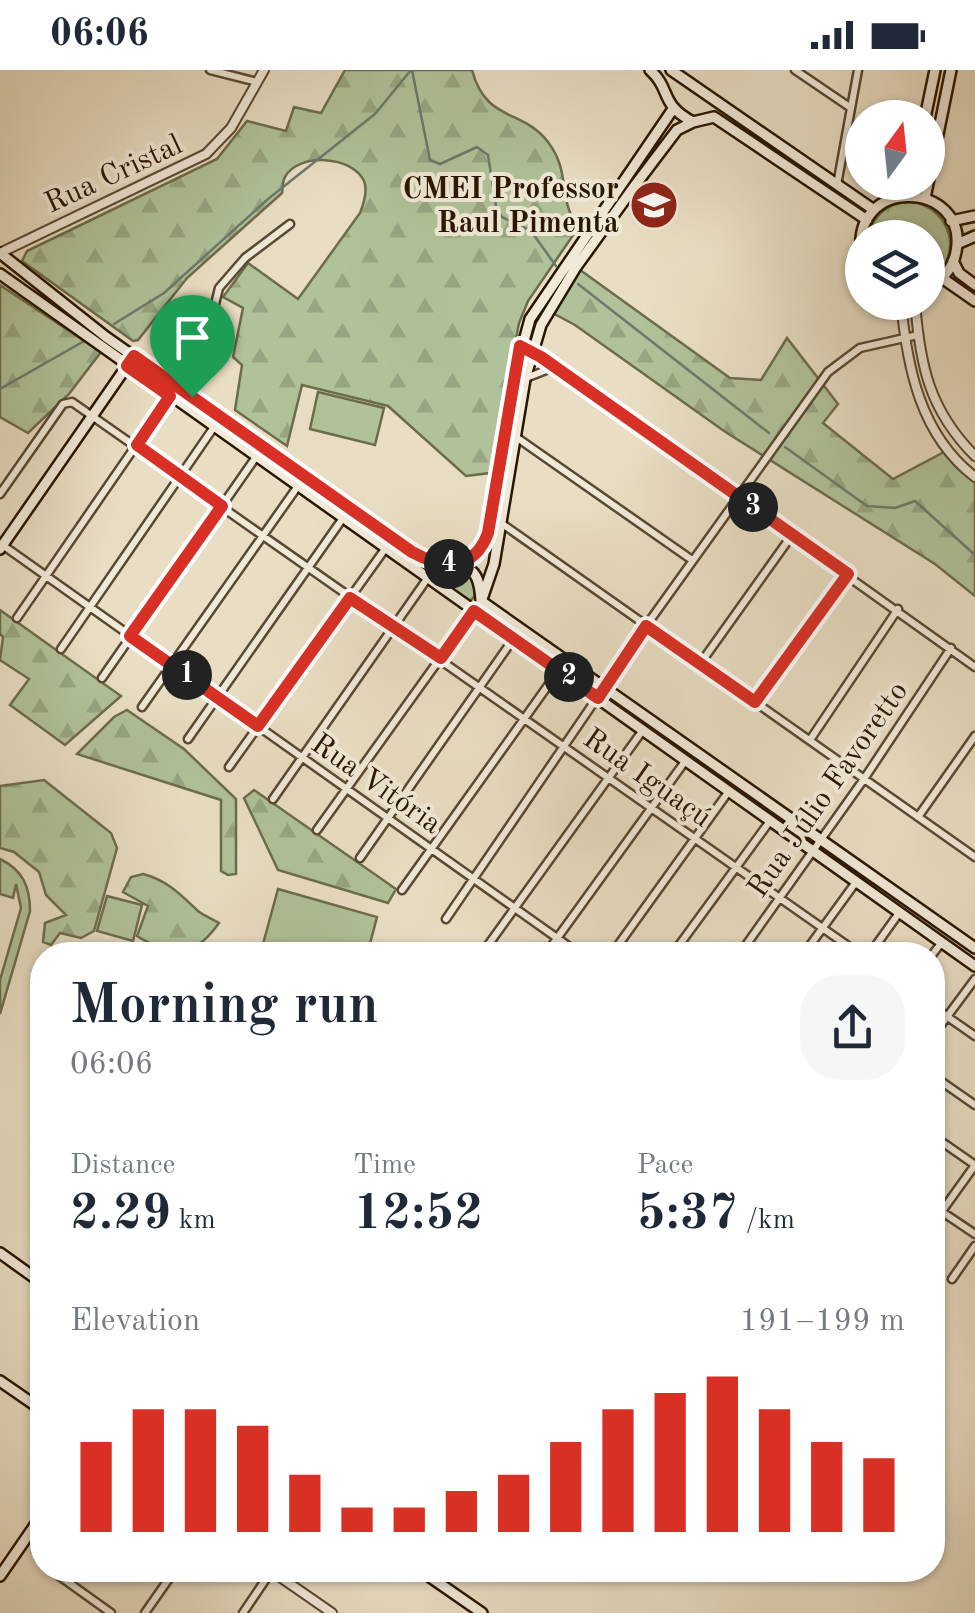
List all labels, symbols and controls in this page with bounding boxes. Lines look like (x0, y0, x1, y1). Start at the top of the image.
text: 06:06 (50, 16, 149, 54)
north arrow (845, 100, 945, 200)
map controls (845, 100, 945, 320)
street label: Rua Cristal (41, 130, 187, 220)
place label: CMEI Professor Raul Pimenta (402, 175, 619, 239)
school or university icon: CMEI Professor Raul Pimenta (628, 179, 680, 231)
button: layers (845, 220, 945, 320)
pin (150, 295, 235, 398)
icon: arrive (165, 310, 220, 365)
pin: 3 (728, 482, 778, 532)
text: 3 (745, 493, 761, 521)
pin: 4 (424, 539, 474, 589)
text: 4 (441, 550, 457, 578)
pin: 1 (162, 650, 212, 700)
pin: 2 (544, 652, 594, 702)
text: 1 (179, 661, 195, 689)
text: 2 (561, 663, 577, 691)
street label: Rua Júlio Favoretto (743, 677, 914, 904)
street label: Rua Iguaçú (577, 724, 716, 834)
street label: Rua Vitória (305, 729, 447, 840)
button: share (800, 975, 905, 1080)
text: Morning run (70, 980, 379, 1035)
text: 06:06 (70, 1049, 153, 1081)
text: Distance (70, 1152, 175, 1180)
text: Time (353, 1152, 416, 1180)
text: Pace (637, 1152, 693, 1180)
text: 2.29 (70, 1190, 171, 1240)
text: 12:52 (353, 1190, 483, 1240)
text: 5:37 (637, 1190, 738, 1240)
text: km (171, 1207, 216, 1235)
text: /km (738, 1207, 795, 1235)
text: Elevation (70, 1306, 200, 1338)
text: 191–199 m (739, 1306, 905, 1338)

